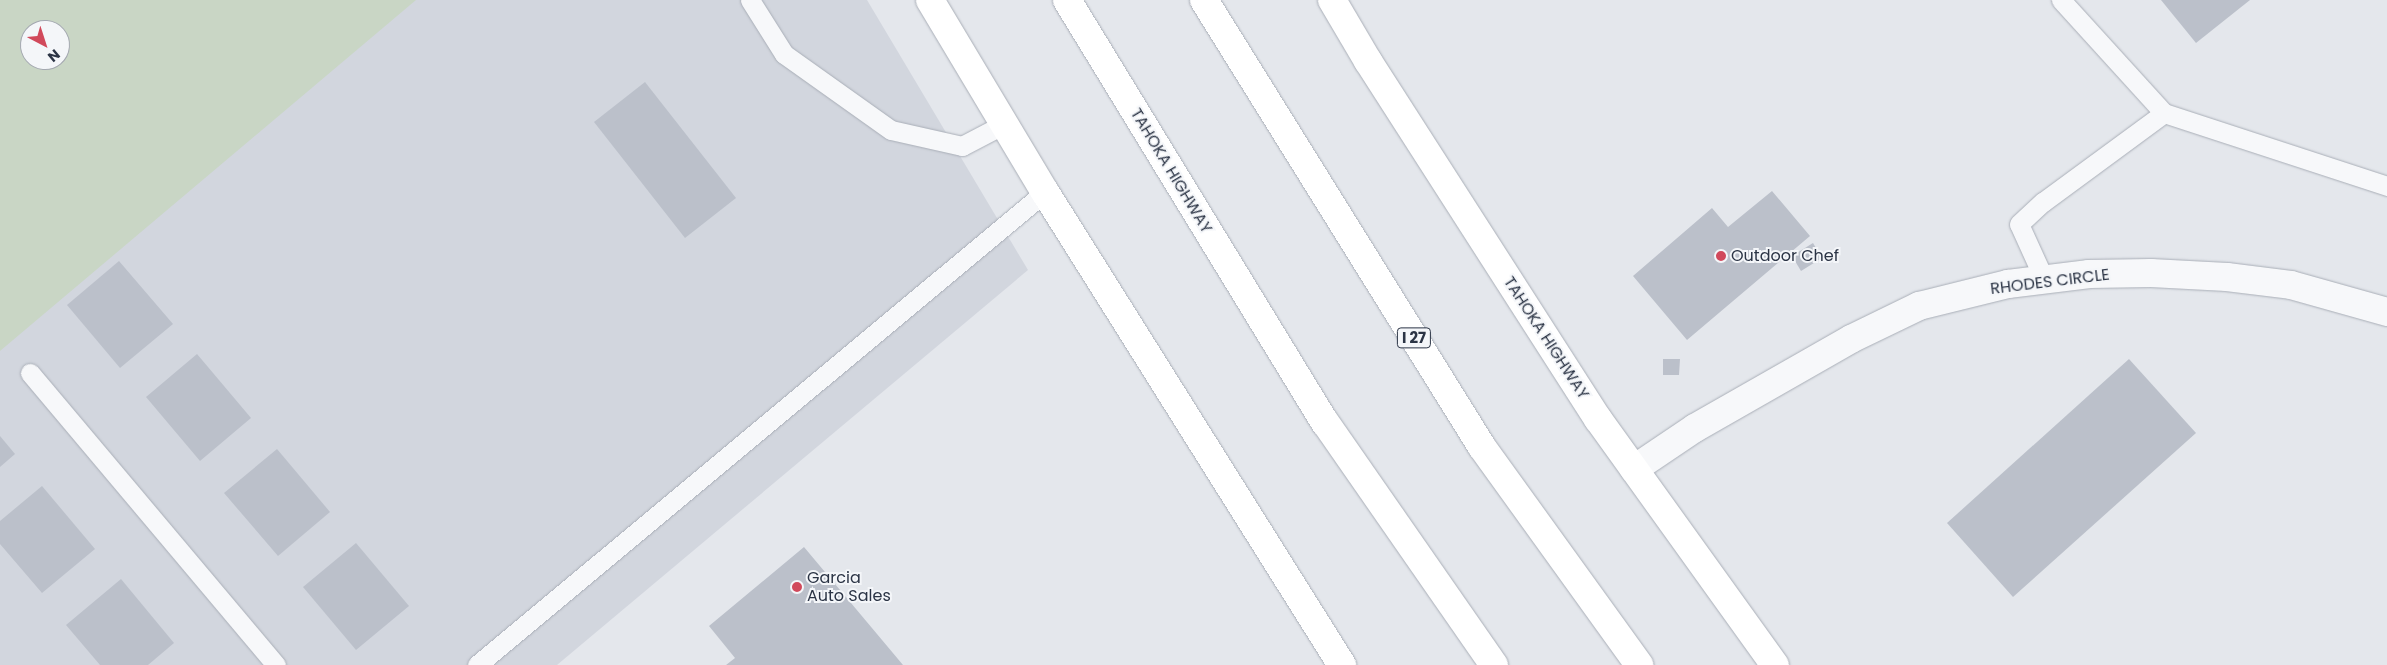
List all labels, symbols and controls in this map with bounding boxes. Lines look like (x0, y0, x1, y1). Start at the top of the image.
north arrow (20, 20, 70, 70)
text: N (44, 45, 64, 67)
street label: TAHOKA HIGHWAY (1126, 105, 1216, 237)
place label: Outdoor Chef (1731, 246, 1839, 266)
marker: Outdoor Chef (1715, 250, 1727, 262)
street label: RHODES CIRCLE (1989, 265, 2111, 299)
street label: TAHOKA HIGHWAY (1499, 273, 1593, 403)
road number: I 27 (1396, 326, 1432, 350)
place label: Garcia Auto Sales (807, 568, 891, 606)
marker: Garcia Auto Sales (791, 581, 803, 593)

